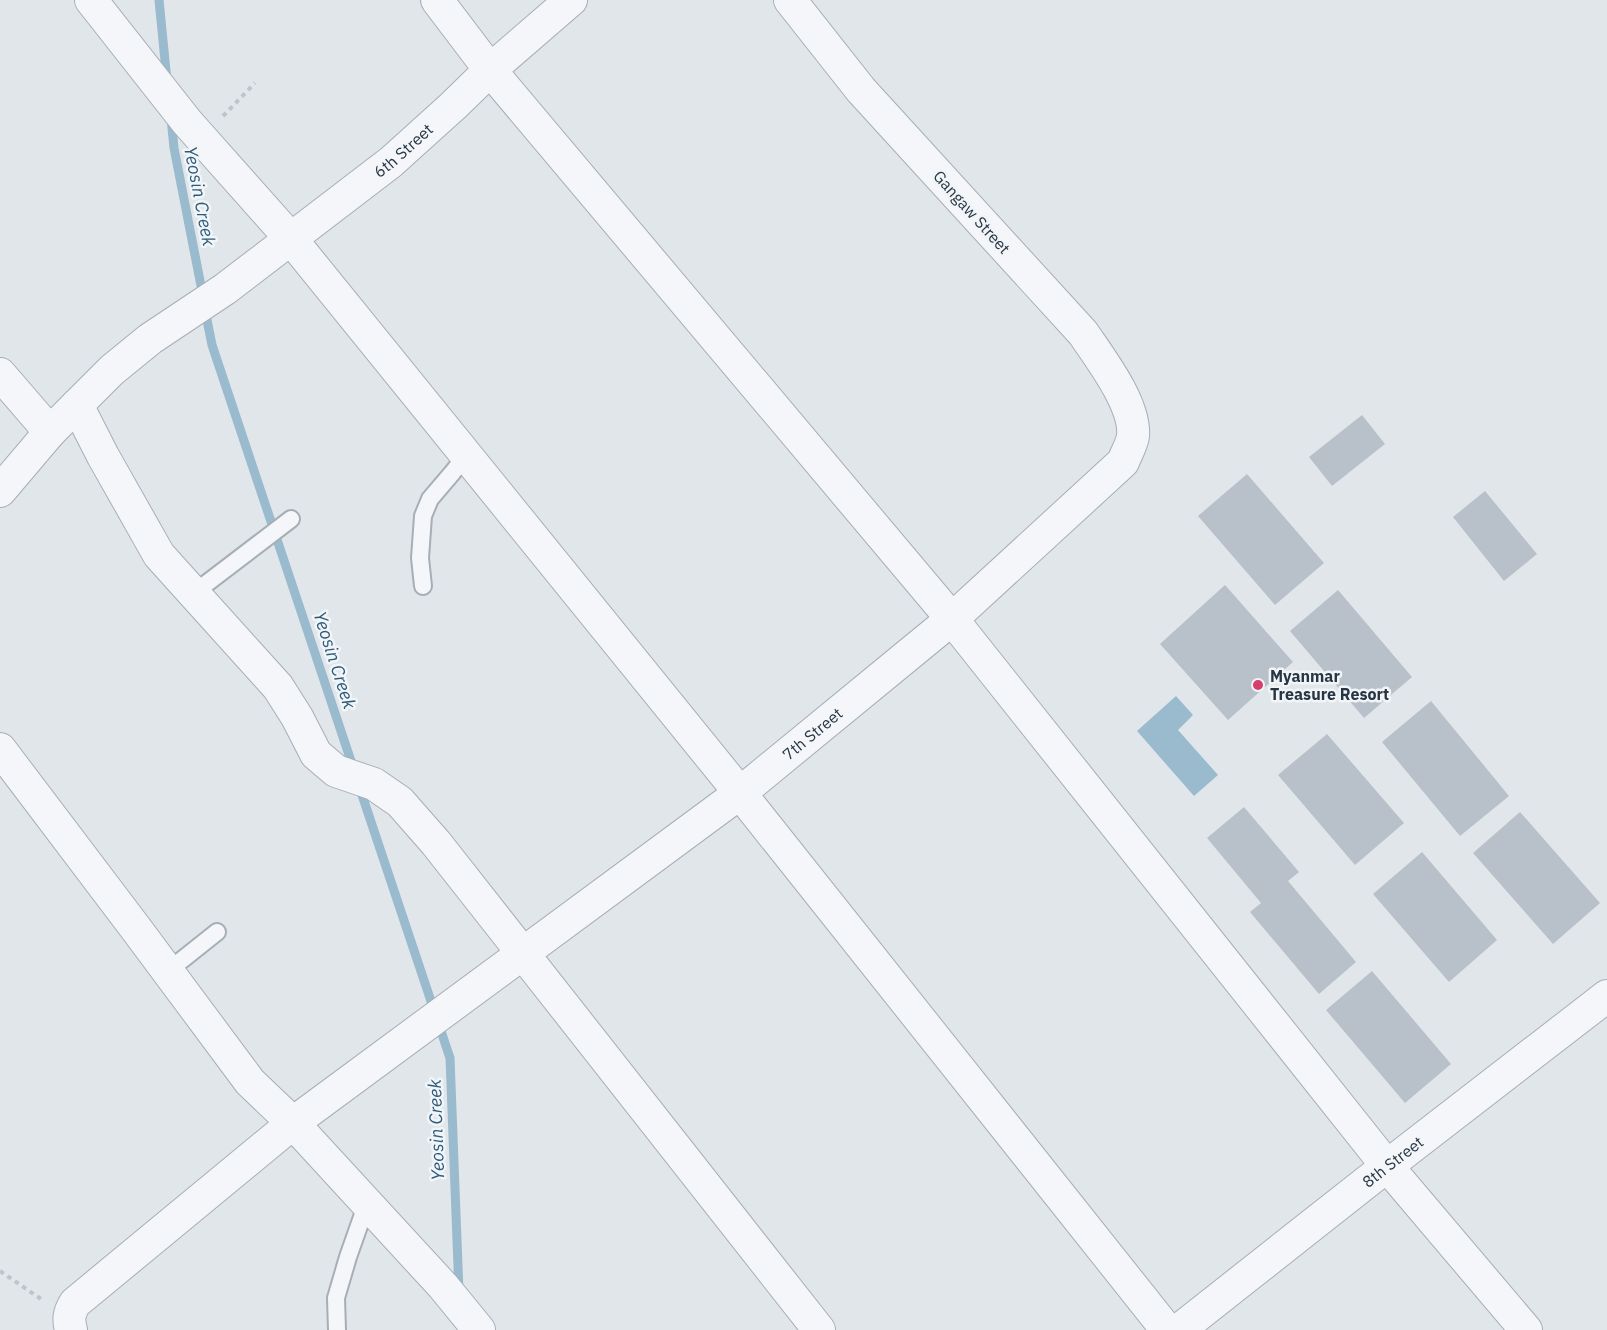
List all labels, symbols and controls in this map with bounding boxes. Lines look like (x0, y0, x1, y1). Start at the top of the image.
street label: 6th Street (370, 119, 437, 182)
water label: Yeosin Creek (179, 144, 221, 249)
street label: Gangaw Street (929, 166, 1015, 258)
water label: Yeosin Creek (308, 608, 362, 712)
place label: Myanmar Treasure Resort (1270, 666, 1389, 704)
marker: Myanmar Treasure Resort (1251, 678, 1265, 692)
street label: 7th Street (778, 703, 847, 764)
water label: Yeosin Creek (423, 1078, 449, 1181)
street label: 8th Street (1358, 1132, 1427, 1192)

